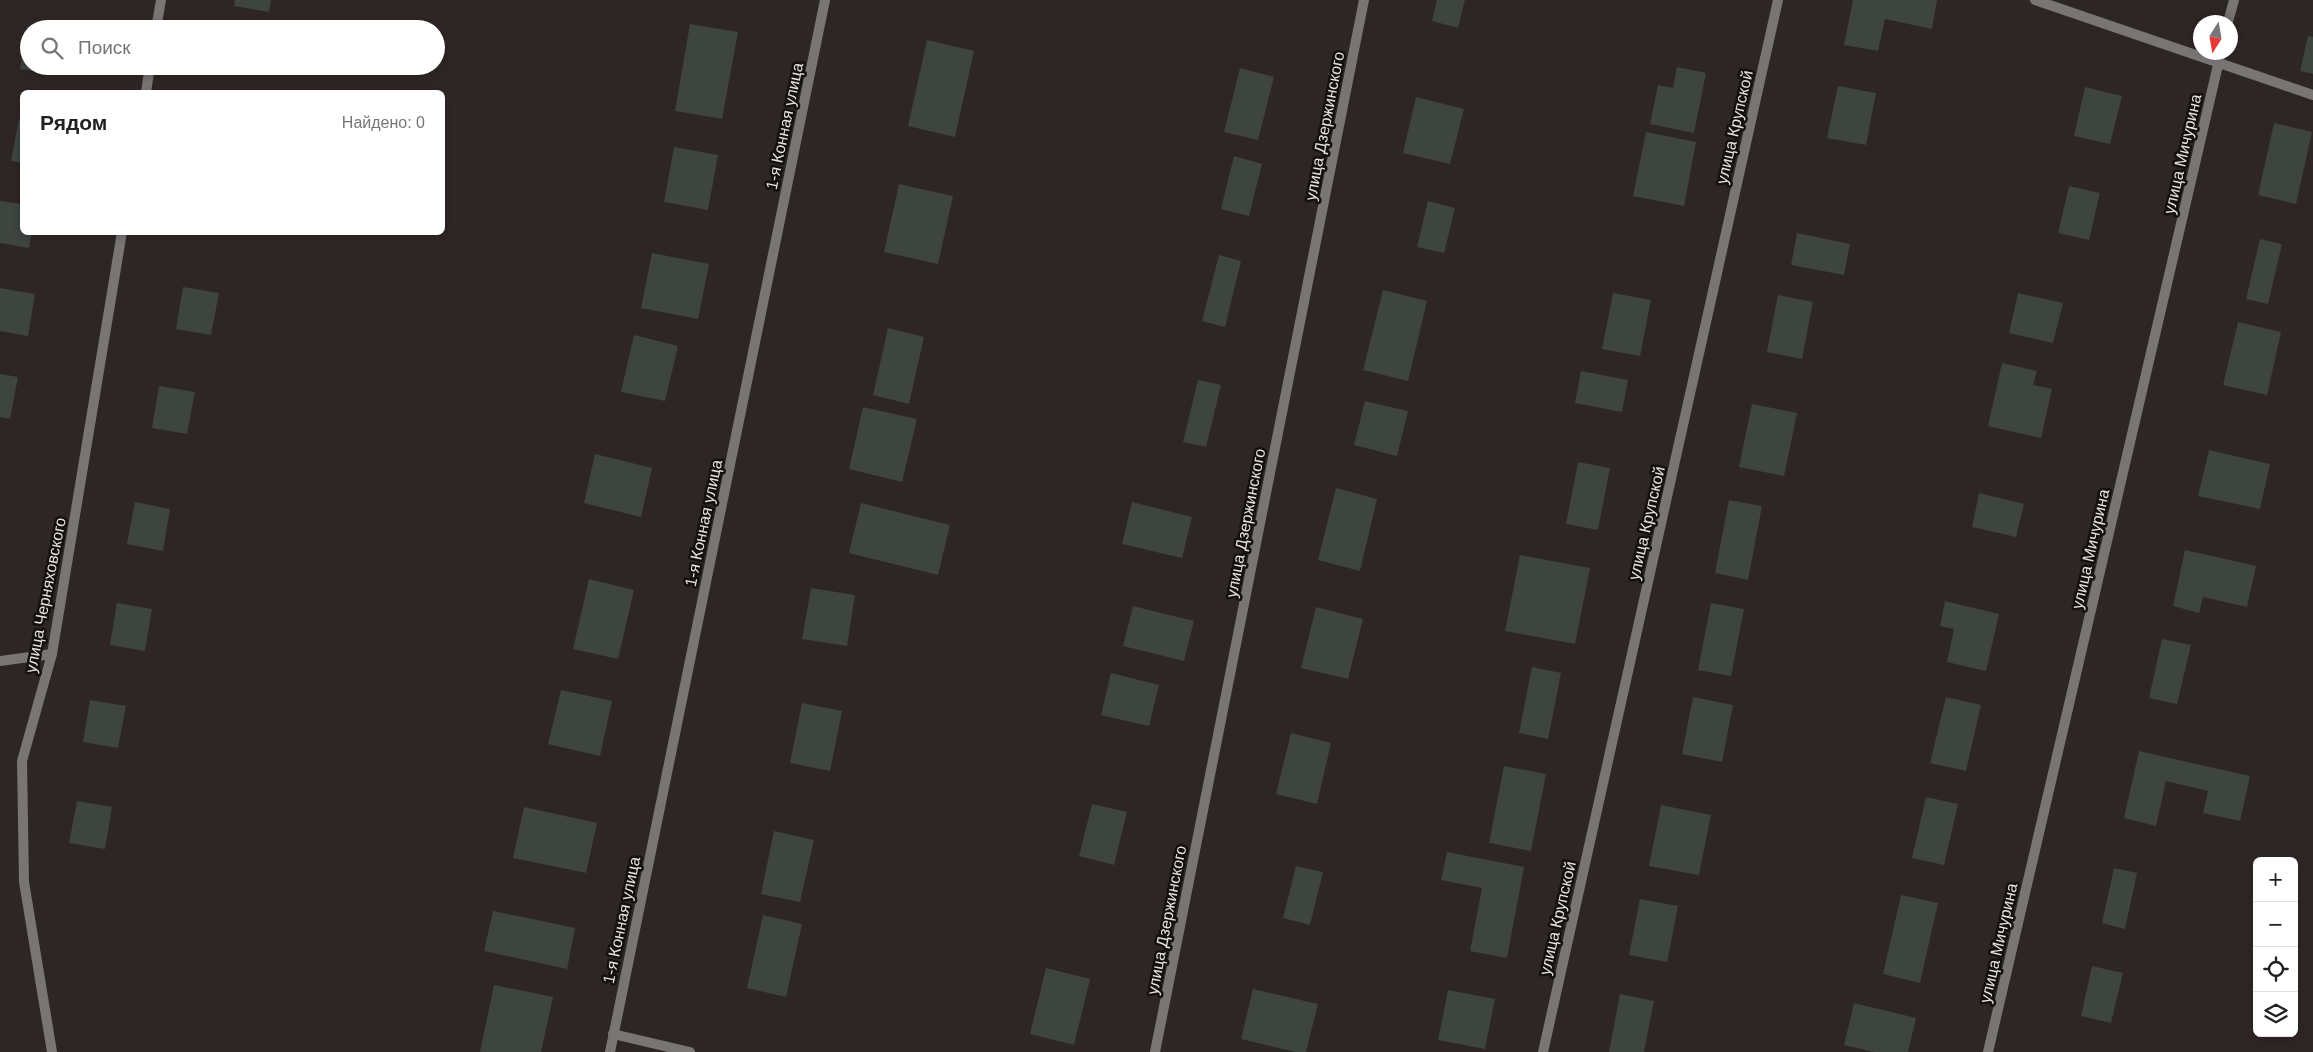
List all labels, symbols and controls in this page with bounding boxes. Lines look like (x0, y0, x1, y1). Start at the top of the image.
north arrow (2193, 15, 2238, 60)
search box (20, 20, 445, 75)
icon: search (38, 34, 66, 62)
text: Поиск (78, 37, 131, 58)
street label: улица Дзержинского (1302, 50, 1347, 202)
street label: 1-я Конная улица (763, 61, 806, 191)
street label: улица Крупской (1713, 69, 1756, 186)
street label: улица Мичурина (2160, 92, 2205, 216)
text: Рядом (40, 111, 107, 134)
text: Найдено: 0 (342, 114, 425, 131)
street label: улица Дзержинского (1223, 447, 1268, 599)
street label: 1-я Конная улица (682, 458, 725, 588)
street label: улица Крупской (1625, 465, 1668, 582)
street label: улица Мичурина (2068, 487, 2113, 611)
street label: улица Черняховского (22, 516, 69, 674)
street label: улица Дзержинского (1144, 844, 1189, 996)
street label: 1-я Конная улица (600, 855, 643, 985)
map controls (2253, 857, 2298, 1037)
button: + (2253, 857, 2298, 902)
street label: улица Крупской (1536, 860, 1579, 977)
street label: улица Мичурина (1976, 881, 2021, 1005)
button: − (2253, 902, 2298, 947)
button: locate (2253, 947, 2298, 992)
button: layers (2253, 992, 2298, 1037)

